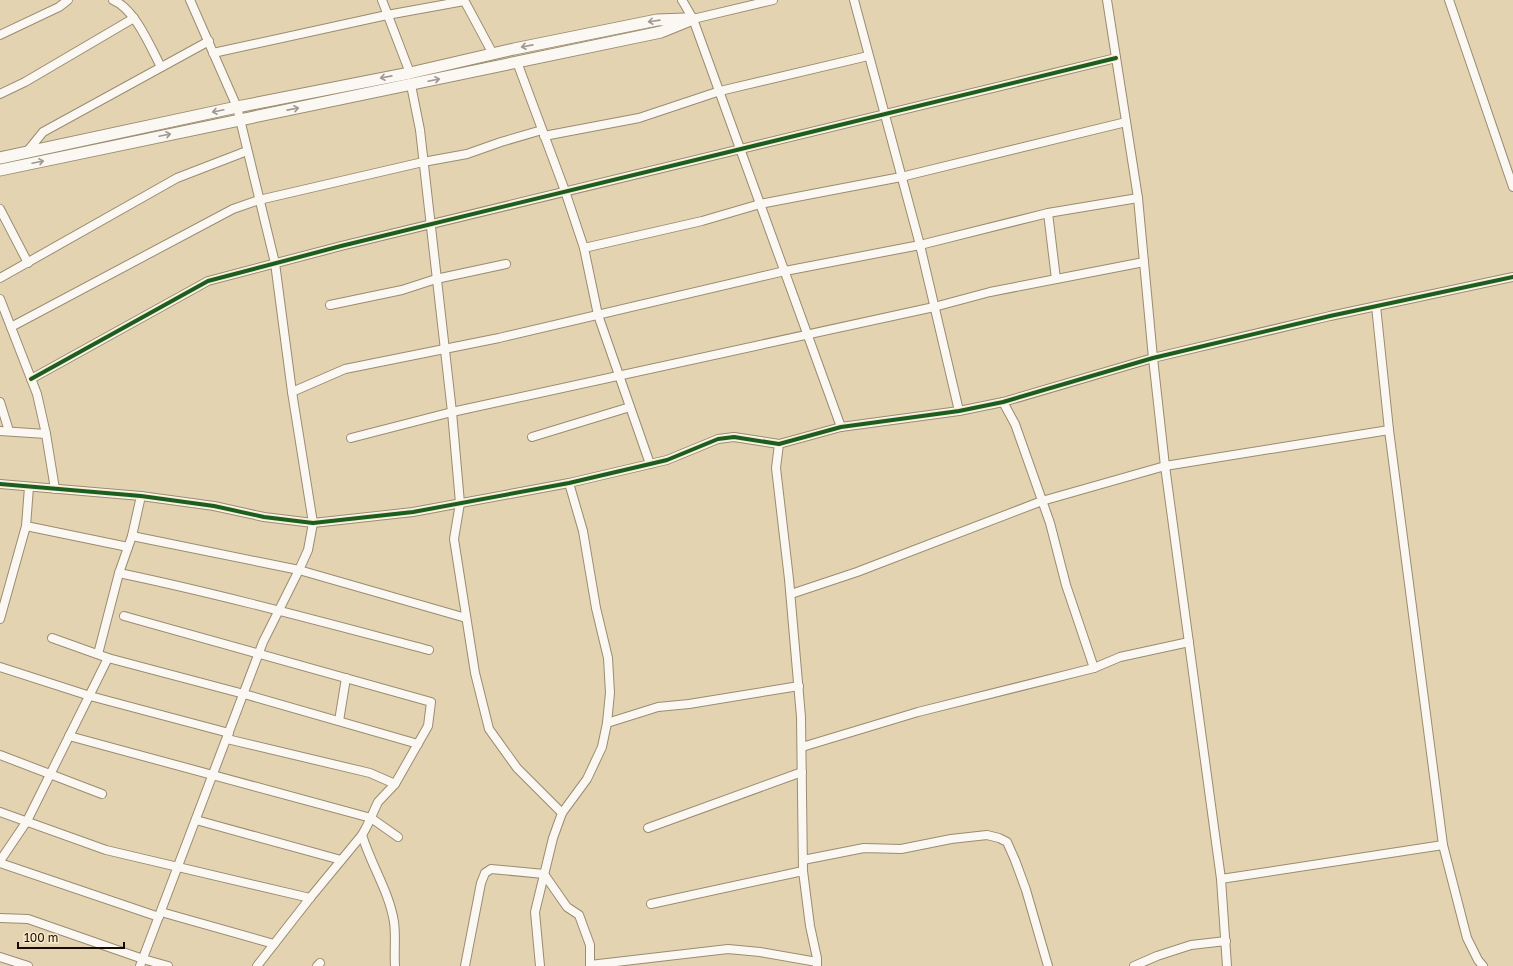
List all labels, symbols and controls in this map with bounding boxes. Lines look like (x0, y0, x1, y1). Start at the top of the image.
one-way arrow (648, 17, 661, 25)
one-way arrow (521, 43, 534, 51)
one-way arrow (380, 74, 393, 82)
one-way arrow (427, 76, 440, 84)
one-way arrow (286, 104, 299, 112)
one-way arrow (212, 107, 225, 115)
one-way arrow (158, 131, 171, 139)
one-way arrow (31, 158, 44, 166)
scale bar (18, 924, 124, 950)
text: 100 m (24, 930, 58, 945)

